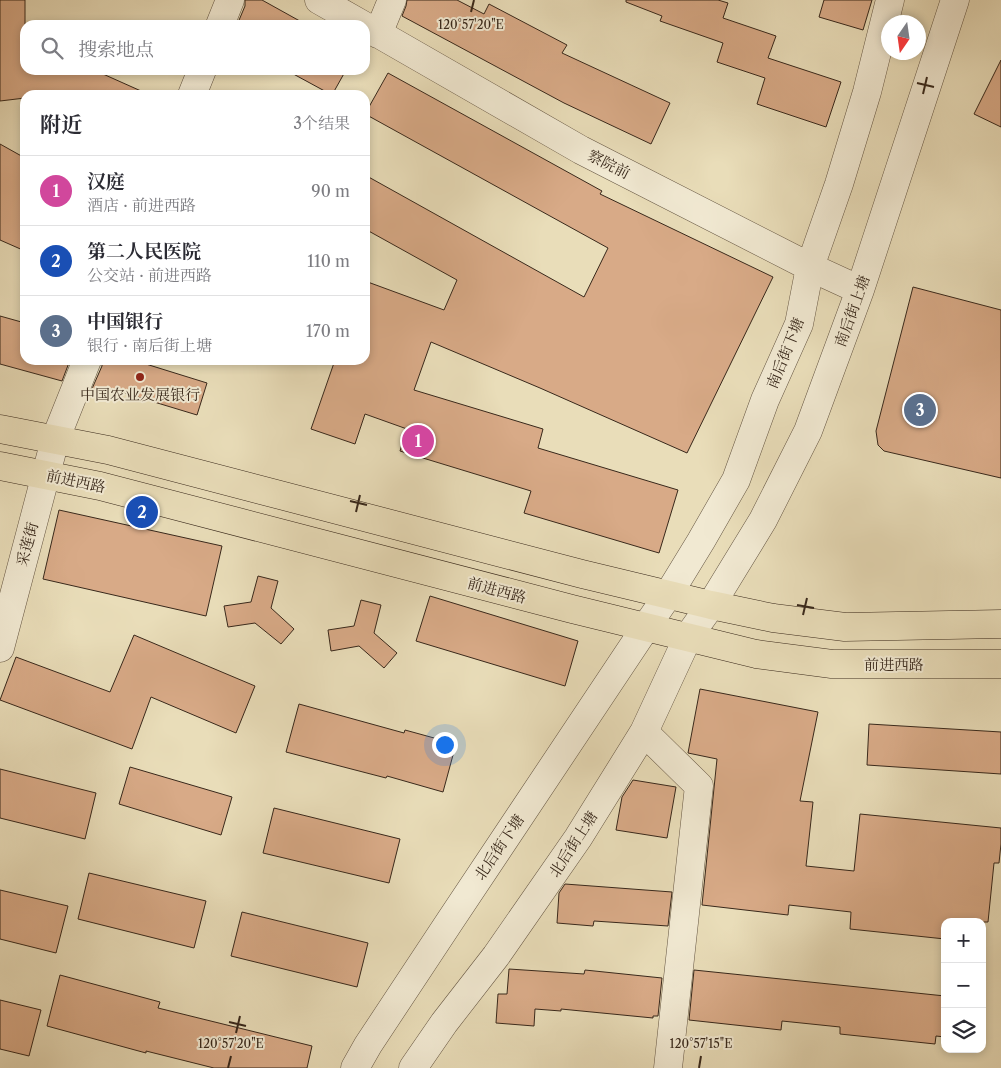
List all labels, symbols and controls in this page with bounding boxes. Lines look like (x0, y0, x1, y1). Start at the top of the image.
north arrow (881, 15, 926, 60)
text: 120°57'20"E (438, 17, 504, 32)
search box (20, 20, 370, 75)
icon: search (38, 34, 66, 62)
text: 搜索地点 (78, 38, 154, 61)
text: 附近 (40, 112, 82, 137)
text: 3个结果 (293, 113, 350, 133)
street label: 察院前 (585, 145, 633, 183)
text: 汉庭 (87, 170, 125, 193)
text: 1 (52, 181, 60, 201)
text: 90 m (311, 181, 350, 201)
text: 酒店 · 前进西路 (87, 195, 196, 215)
text: 第二人民医院 (87, 240, 201, 263)
text: 2 (51, 251, 61, 271)
text: 110 m (307, 251, 350, 271)
text: 公交站 · 前进西路 (87, 265, 212, 285)
street label: 南后街上塘 (830, 273, 874, 349)
text: 中国银行 (87, 310, 163, 333)
street label: 南后街下塘 (762, 315, 808, 391)
text: 3 (51, 321, 61, 341)
text: 170 m (306, 321, 350, 341)
text: 银行 · 南后街上塘 (87, 335, 212, 355)
marker: 中国农业发展银行 (134, 371, 146, 383)
place label: 中国农业发展银行 (80, 385, 200, 404)
pin: 3 (904, 391, 936, 429)
pin: 1 (402, 422, 434, 460)
street label: 前进西路 (45, 465, 107, 497)
pin: 2 (126, 493, 158, 531)
street label: 采莲街 (12, 520, 42, 568)
street label: 前进西路 (466, 573, 528, 607)
street label: 前进西路 (864, 655, 924, 674)
your location (432, 732, 458, 758)
street label: 北后街上塘 (545, 807, 601, 881)
street label: 北后街下塘 (470, 811, 528, 883)
map controls (941, 918, 986, 1053)
button: + (941, 918, 986, 963)
button: − (941, 963, 986, 1008)
button: layers (941, 1008, 986, 1053)
text: 120°57'20"E (198, 1036, 264, 1051)
text: 120°57'15"E (670, 1036, 732, 1051)

